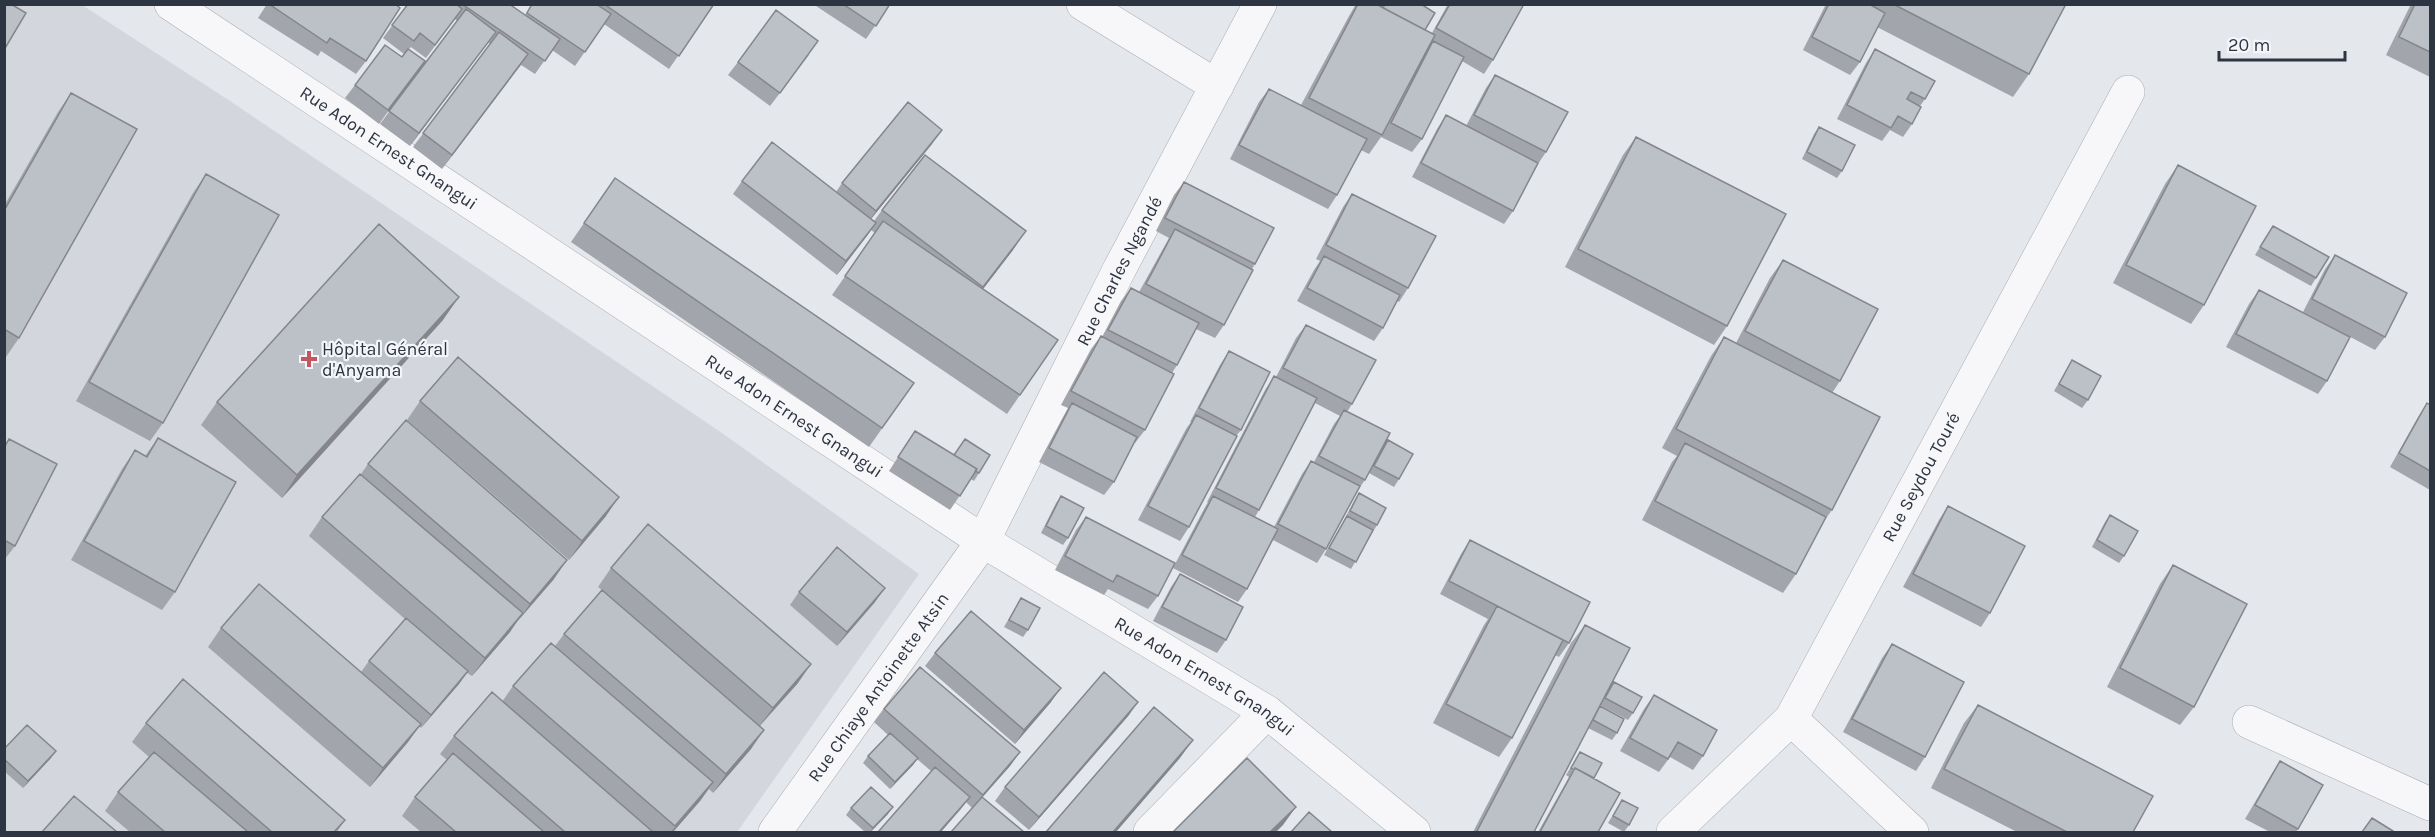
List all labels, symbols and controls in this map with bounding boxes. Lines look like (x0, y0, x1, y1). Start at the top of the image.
scale bar (2219, 24, 2345, 62)
text: 20 m (2228, 34, 2270, 56)
street label: Rue Adon Ernest Gnangui (296, 81, 482, 215)
street label: Rue Charles Ngandé (1072, 193, 1167, 350)
place label: Hôpital Général d'Anyama (322, 338, 448, 381)
street label: Rue Adon Ernest Gnangui (701, 349, 887, 483)
marker: Hôpital Général d'Anyama (300, 350, 318, 368)
street label: Rue Seydou Touré (1877, 409, 1965, 546)
street label: Rue Chiaye Antoinette Atsin (803, 588, 954, 786)
street label: Rue Adon Ernest Gnangui (1110, 612, 1299, 741)

